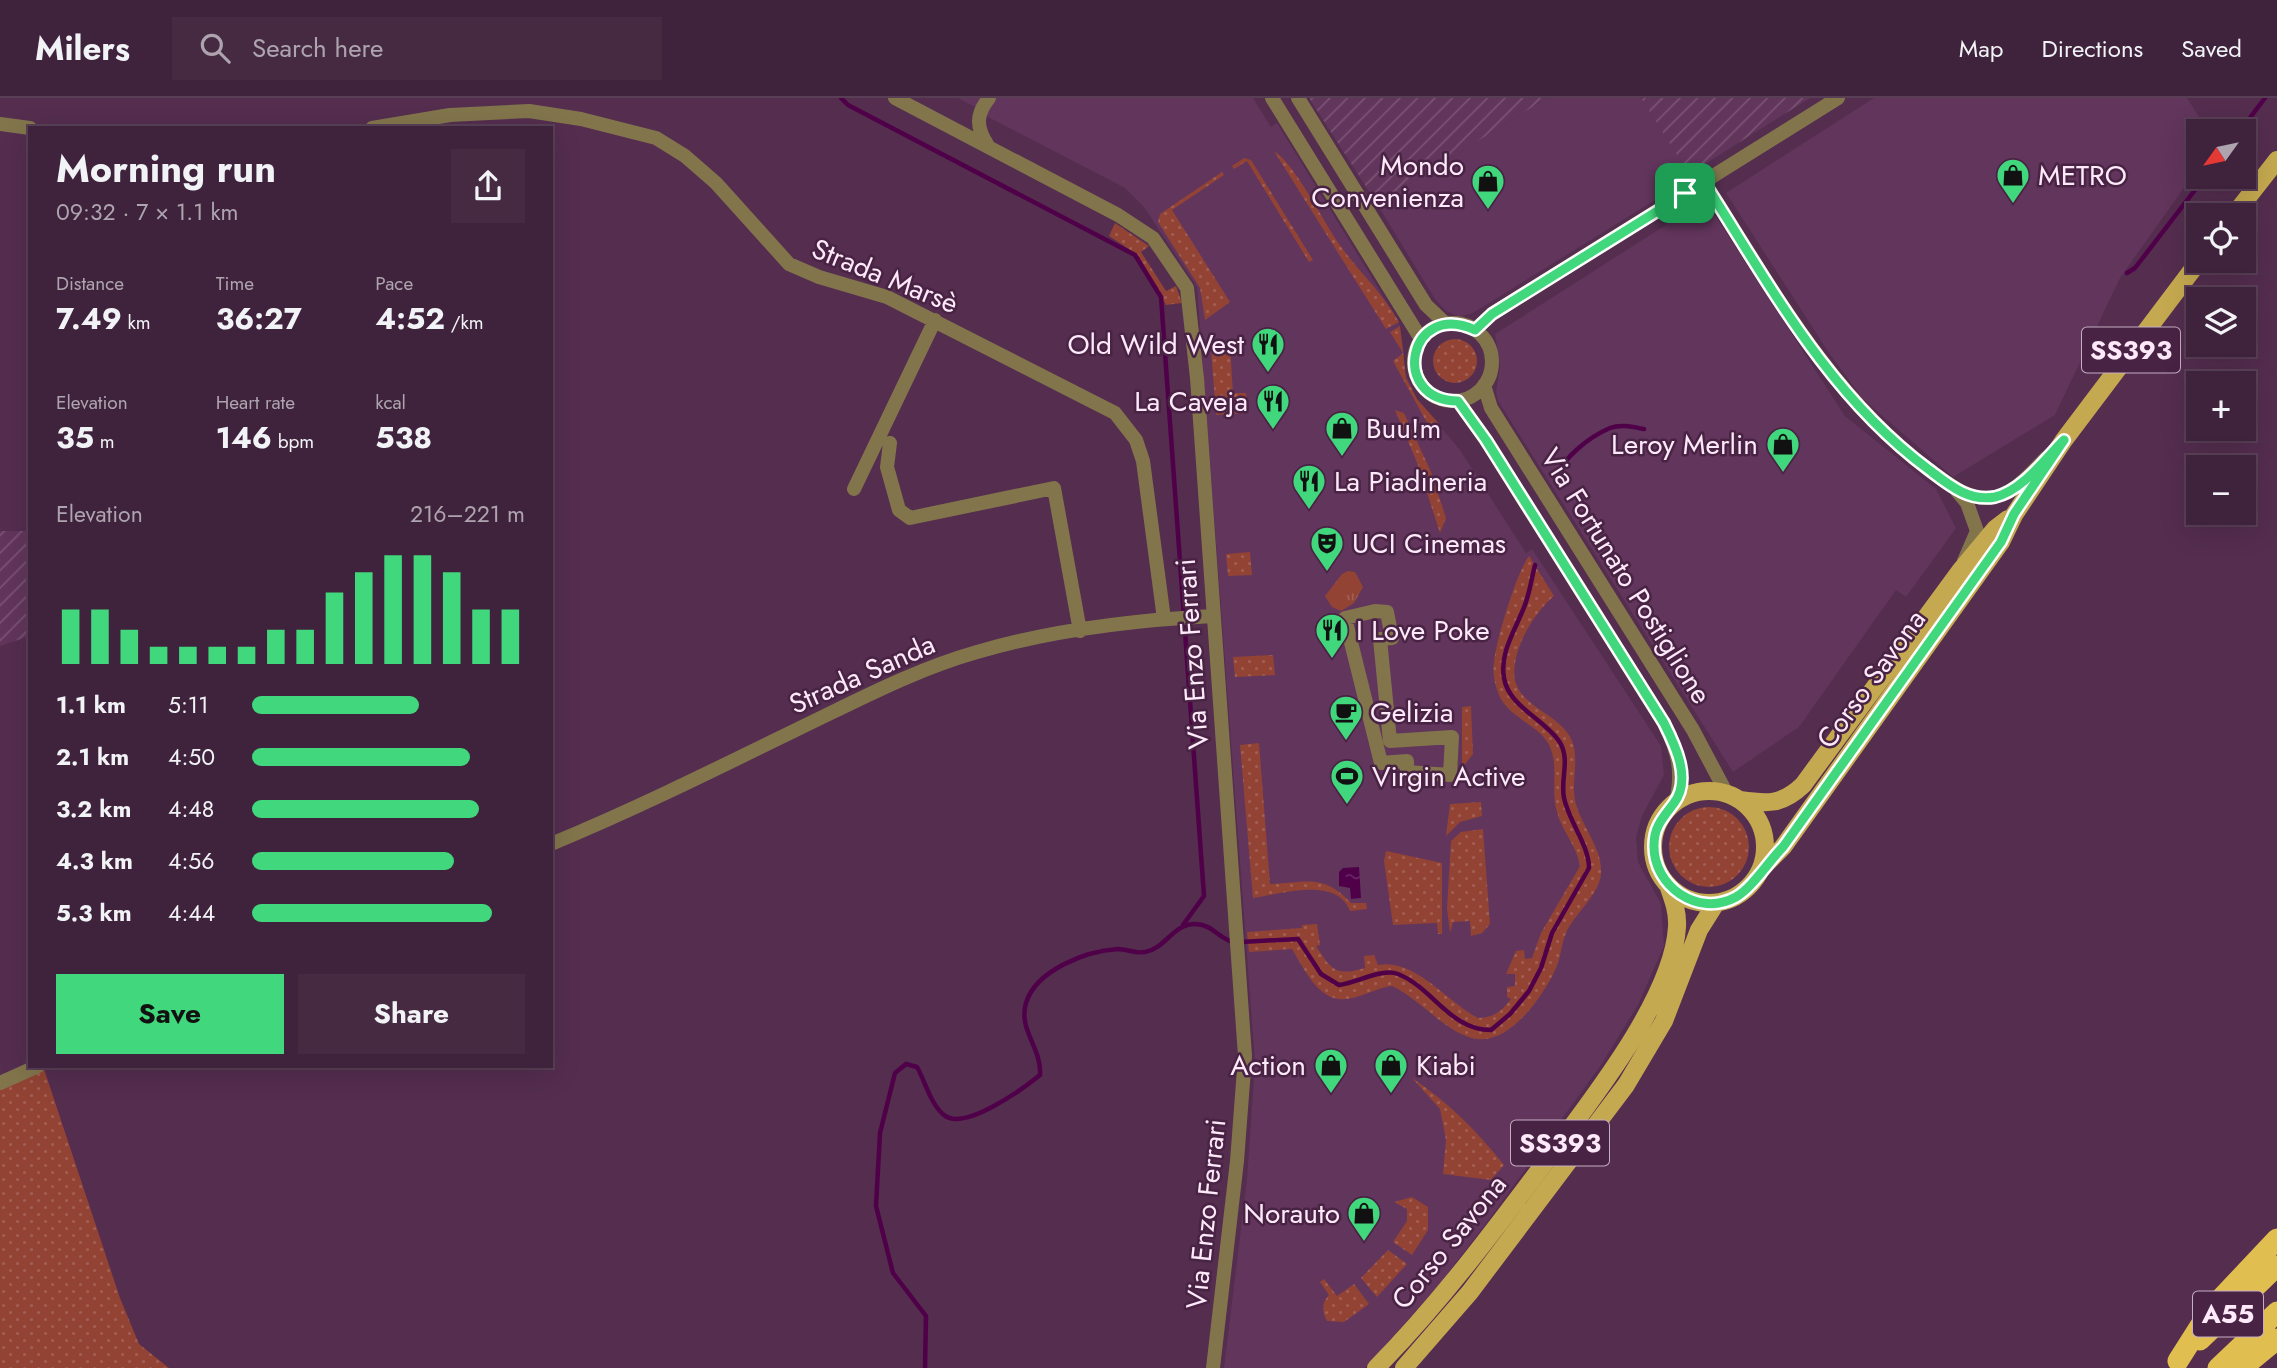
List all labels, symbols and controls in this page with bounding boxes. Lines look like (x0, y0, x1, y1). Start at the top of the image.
search box (172, 17, 662, 80)
text: Milers (35, 25, 130, 72)
icon: search (196, 29, 234, 67)
text: Search here (252, 29, 383, 67)
text: Map (1959, 31, 2004, 66)
text: Directions (2042, 31, 2143, 66)
text: Saved (2181, 31, 2242, 66)
north arrow (2186, 119, 2256, 189)
map controls (2186, 119, 2256, 525)
text: Morning run (56, 141, 276, 196)
place label: Mondo Convenienza (1311, 145, 1464, 218)
button: share (451, 149, 525, 223)
place label: METRO (2038, 155, 2127, 196)
shop icon: METRO (1994, 156, 2032, 205)
shop icon: Mondo Convenienza (1469, 162, 1507, 211)
pin (1655, 163, 1715, 223)
icon: arrive (1666, 174, 1704, 212)
text: 09:32 · 7 × 1.1 km (56, 195, 238, 229)
button: locate (2186, 203, 2256, 273)
street label: Strada Marsè (806, 228, 964, 324)
text: Distance (56, 270, 124, 297)
text: Time (216, 270, 254, 297)
text: Pace (375, 270, 413, 297)
button: layers (2186, 287, 2256, 357)
text: 7.49 (56, 297, 122, 340)
text: 36:27 (216, 297, 302, 340)
text: 4:52 (375, 297, 445, 340)
text: km (122, 309, 151, 336)
text: /km (445, 309, 484, 336)
place label: Old Wild West (1067, 324, 1244, 365)
restaurant icon: Old Wild West (1249, 325, 1287, 374)
road number: SS393 (2082, 328, 2180, 372)
button: + (2186, 371, 2256, 441)
place label: La Caveja (1134, 381, 1248, 422)
restaurant icon: La Caveja (1254, 382, 1292, 431)
text: Elevation (56, 389, 128, 416)
text: Heart rate (216, 389, 295, 416)
text: kcal (375, 389, 406, 416)
place label: Buu!m (1366, 408, 1441, 449)
shop icon: Buu!m (1323, 409, 1361, 458)
text: 35 (56, 416, 94, 459)
text: 146 (216, 416, 272, 459)
text: 538 (375, 416, 432, 459)
place label: Leroy Merlin (1611, 424, 1758, 465)
shop icon: Leroy Merlin (1764, 425, 1802, 474)
text: m (94, 428, 115, 455)
text: bpm (272, 428, 314, 455)
street label: Via Fortunato Postiglione (1530, 440, 1722, 712)
button: − (2186, 455, 2256, 525)
place label: La Piadineria (1334, 461, 1487, 502)
restaurant icon: La Piadineria (1290, 462, 1328, 511)
text: Elevation (56, 497, 143, 531)
text: 216–221 m (410, 497, 525, 531)
place label: UCI Cinemas (1352, 523, 1506, 564)
theatre icon: UCI Cinemas (1308, 524, 1346, 573)
street label: Via Enzo Ferrari (1165, 557, 1219, 751)
street label: Corso Savona (1806, 601, 1936, 757)
place label: I Love Poke (1356, 610, 1490, 651)
restaurant icon: I Love Poke (1313, 611, 1351, 660)
street label: Strada Sanda (782, 624, 942, 724)
text: 1.1 km (56, 688, 126, 722)
text: 5:11 (168, 688, 209, 722)
place label: Gelizia (1370, 692, 1453, 733)
cafe icon: Gelizia (1327, 693, 1365, 742)
text: 2.1 km (56, 740, 129, 774)
text: 4:50 (168, 740, 215, 774)
place label: Virgin Active (1372, 756, 1525, 797)
sports icon: Virgin Active (1328, 757, 1366, 806)
text: 3.2 km (56, 792, 131, 826)
text: 4:48 (168, 792, 214, 826)
text: 4.3 km (56, 844, 133, 878)
text: 4:56 (168, 844, 215, 878)
text: 5.3 km (56, 896, 132, 930)
text: 4:44 (168, 896, 215, 930)
button: Save (56, 974, 284, 1054)
button: Share (298, 974, 525, 1054)
place label: Action (1230, 1045, 1306, 1086)
place label: Kiabi (1416, 1045, 1476, 1086)
shop icon: Action (1312, 1046, 1350, 1095)
shop icon: Kiabi (1372, 1046, 1410, 1095)
street label: Via Enzo Ferrari (1176, 1117, 1236, 1311)
road number: SS393 (1511, 1120, 1609, 1166)
street label: Corso Savona (1382, 1166, 1516, 1318)
place label: Norauto (1243, 1193, 1340, 1234)
shop icon: Norauto (1345, 1194, 1383, 1243)
road number: A55 (2193, 1292, 2263, 1336)

